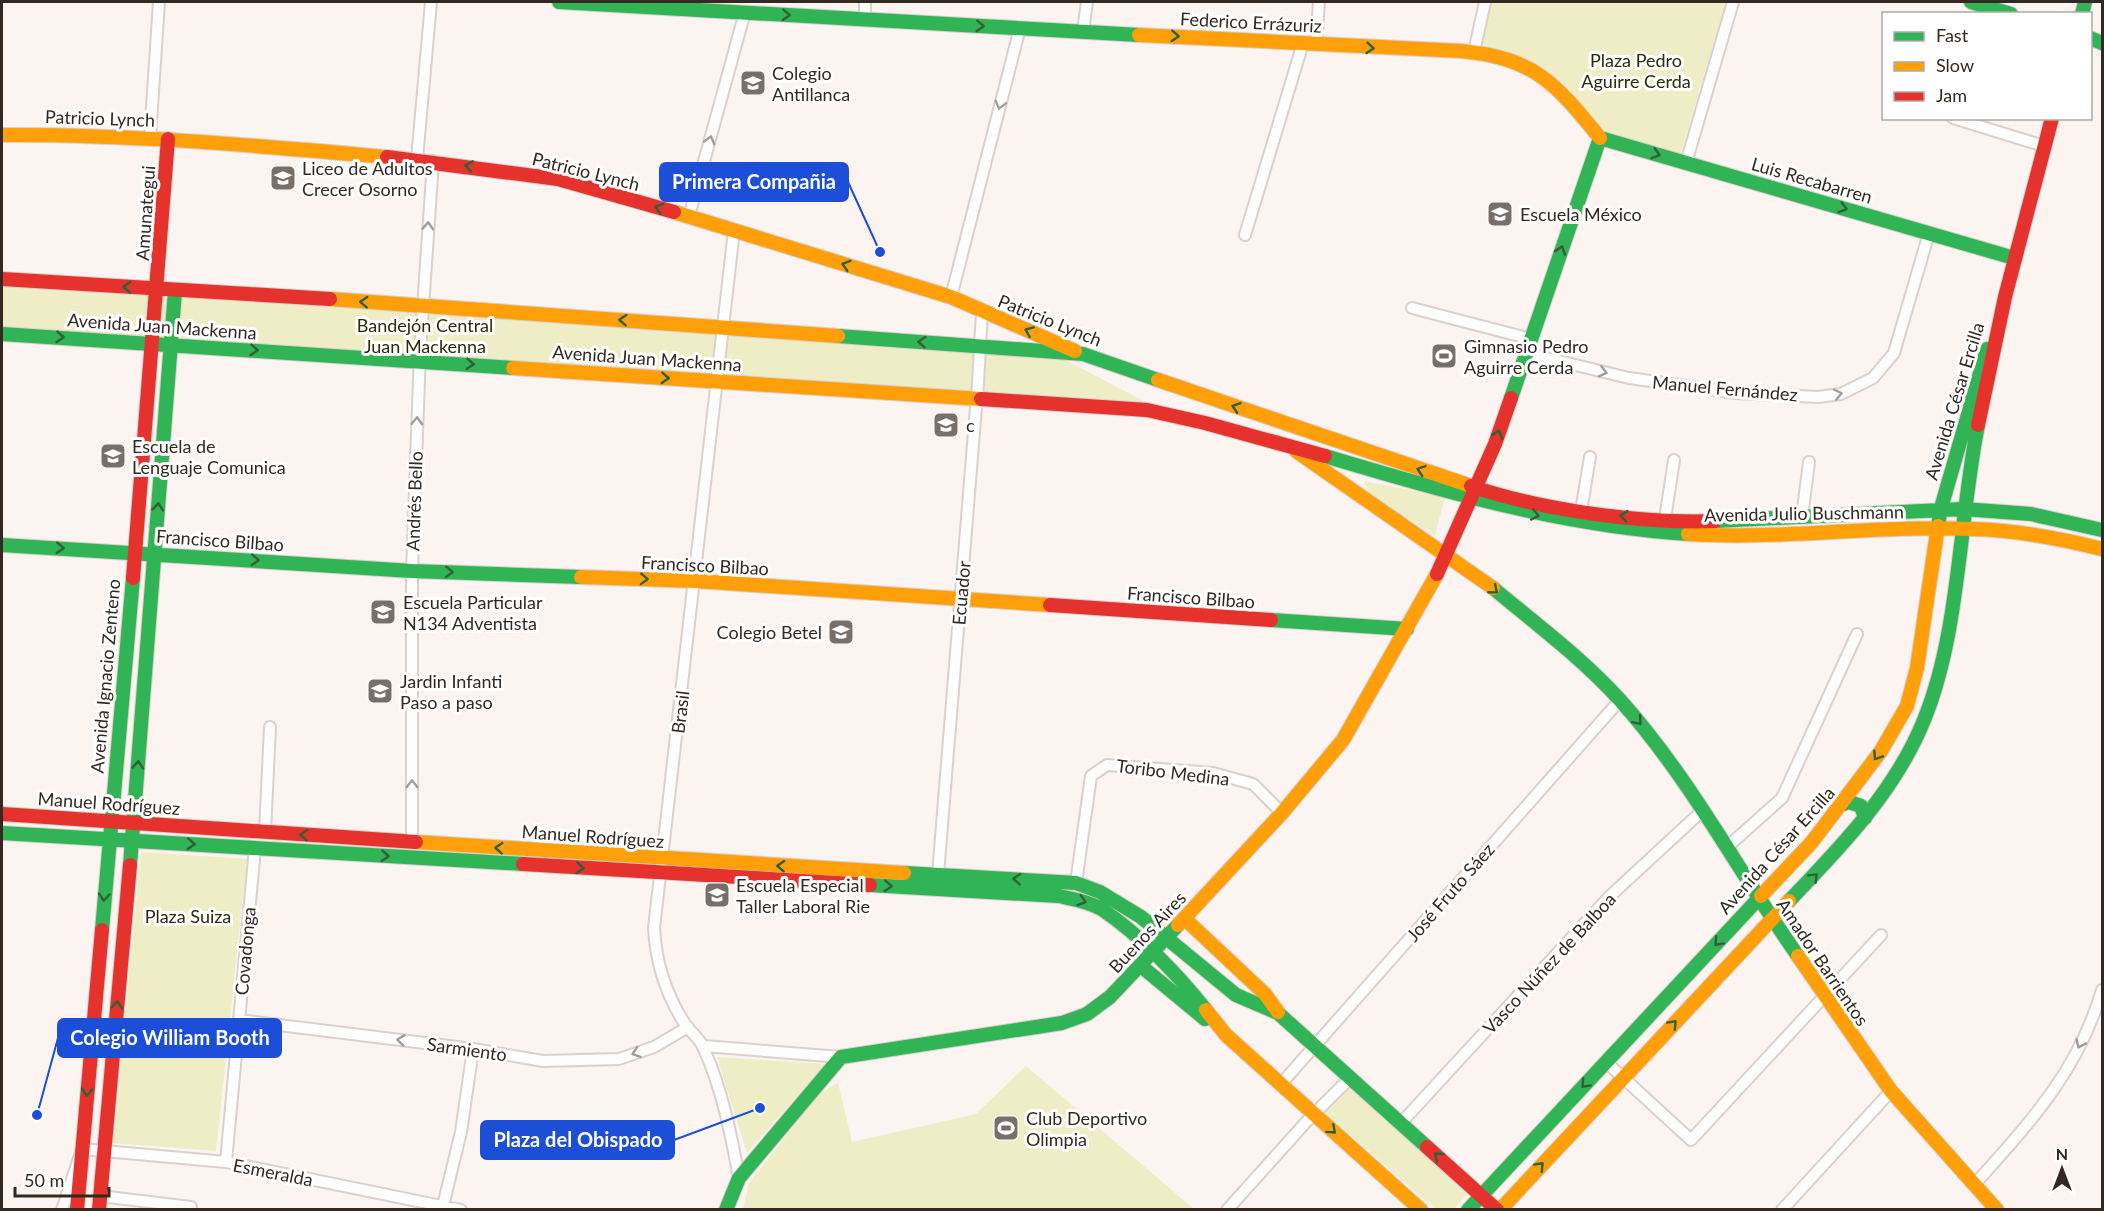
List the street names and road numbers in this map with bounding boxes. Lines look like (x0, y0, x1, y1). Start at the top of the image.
street label: Federico Errázuriz (1180, 7, 1322, 37)
street label: Patricio Lynch (45, 105, 155, 131)
street label: Patricio Lynch (530, 147, 642, 195)
street label: Luis Recabarren (1749, 152, 1875, 208)
street label: Amunategui (131, 165, 159, 261)
street label: Patricio Lynch (995, 289, 1105, 351)
street label: Avenida Juan Mackenna (67, 308, 257, 344)
street label: Avenida César Ercilla (1920, 320, 1988, 482)
street label: Avenida Juan Mackenna (552, 340, 742, 376)
street label: Manuel Fernández (1651, 371, 1799, 405)
street label: Andrés Bello (401, 451, 427, 551)
street label: Avenida Julio Buschmann (1704, 500, 1904, 526)
street label: Francisco Bilbao (155, 525, 285, 555)
street label: Francisco Bilbao (641, 551, 769, 579)
street label: Ecuador (947, 560, 975, 626)
street label: Avenida Ignacio Zenteno (86, 578, 124, 774)
street label: Francisco Bilbao (1126, 582, 1256, 612)
street label: Brasil (666, 689, 694, 735)
street label: Toribo Medina (1115, 754, 1231, 790)
street label: Avenida César Ercilla (1713, 782, 1839, 918)
street label: Manuel Rodríguez (37, 787, 181, 819)
street label: Manuel Rodríguez (521, 820, 665, 852)
street label: José Fruto Sáez (1401, 838, 1499, 946)
street label: Buenos Aires (1104, 887, 1190, 977)
street label: Vasco Núñez de Balboa (1478, 888, 1620, 1038)
street label: Amador Barrientos (1772, 894, 1874, 1030)
street label: Covadonga (230, 906, 260, 996)
street label: Sarmiento (426, 1033, 508, 1065)
street label: Esmeralda (231, 1153, 315, 1191)

